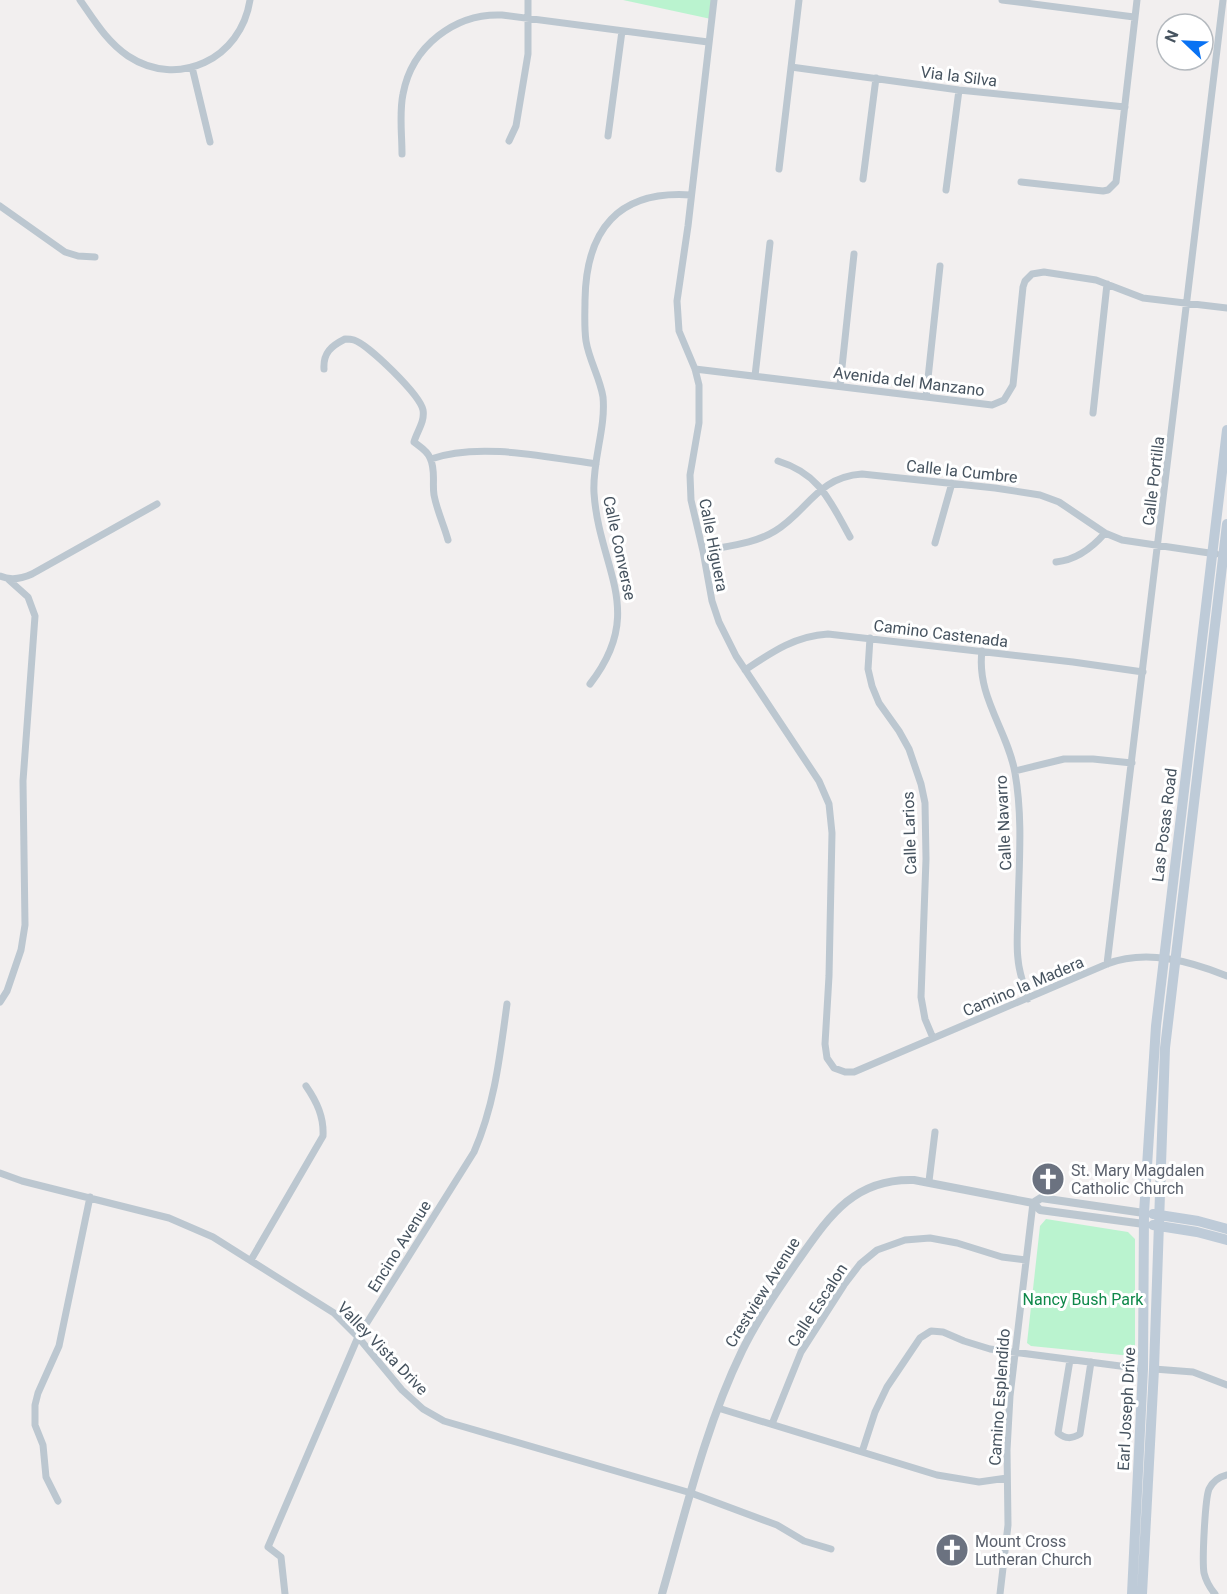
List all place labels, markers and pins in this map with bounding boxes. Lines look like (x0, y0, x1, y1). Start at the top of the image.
church icon: St. Mary Magdalen Catholic Church (1030, 1161, 1066, 1197)
place label: St. Mary Magdalen Catholic Church (1071, 1161, 1204, 1198)
church icon: Mount Cross Lutheran Church (934, 1532, 970, 1568)
place label: Mount Cross Lutheran Church (975, 1532, 1092, 1569)

